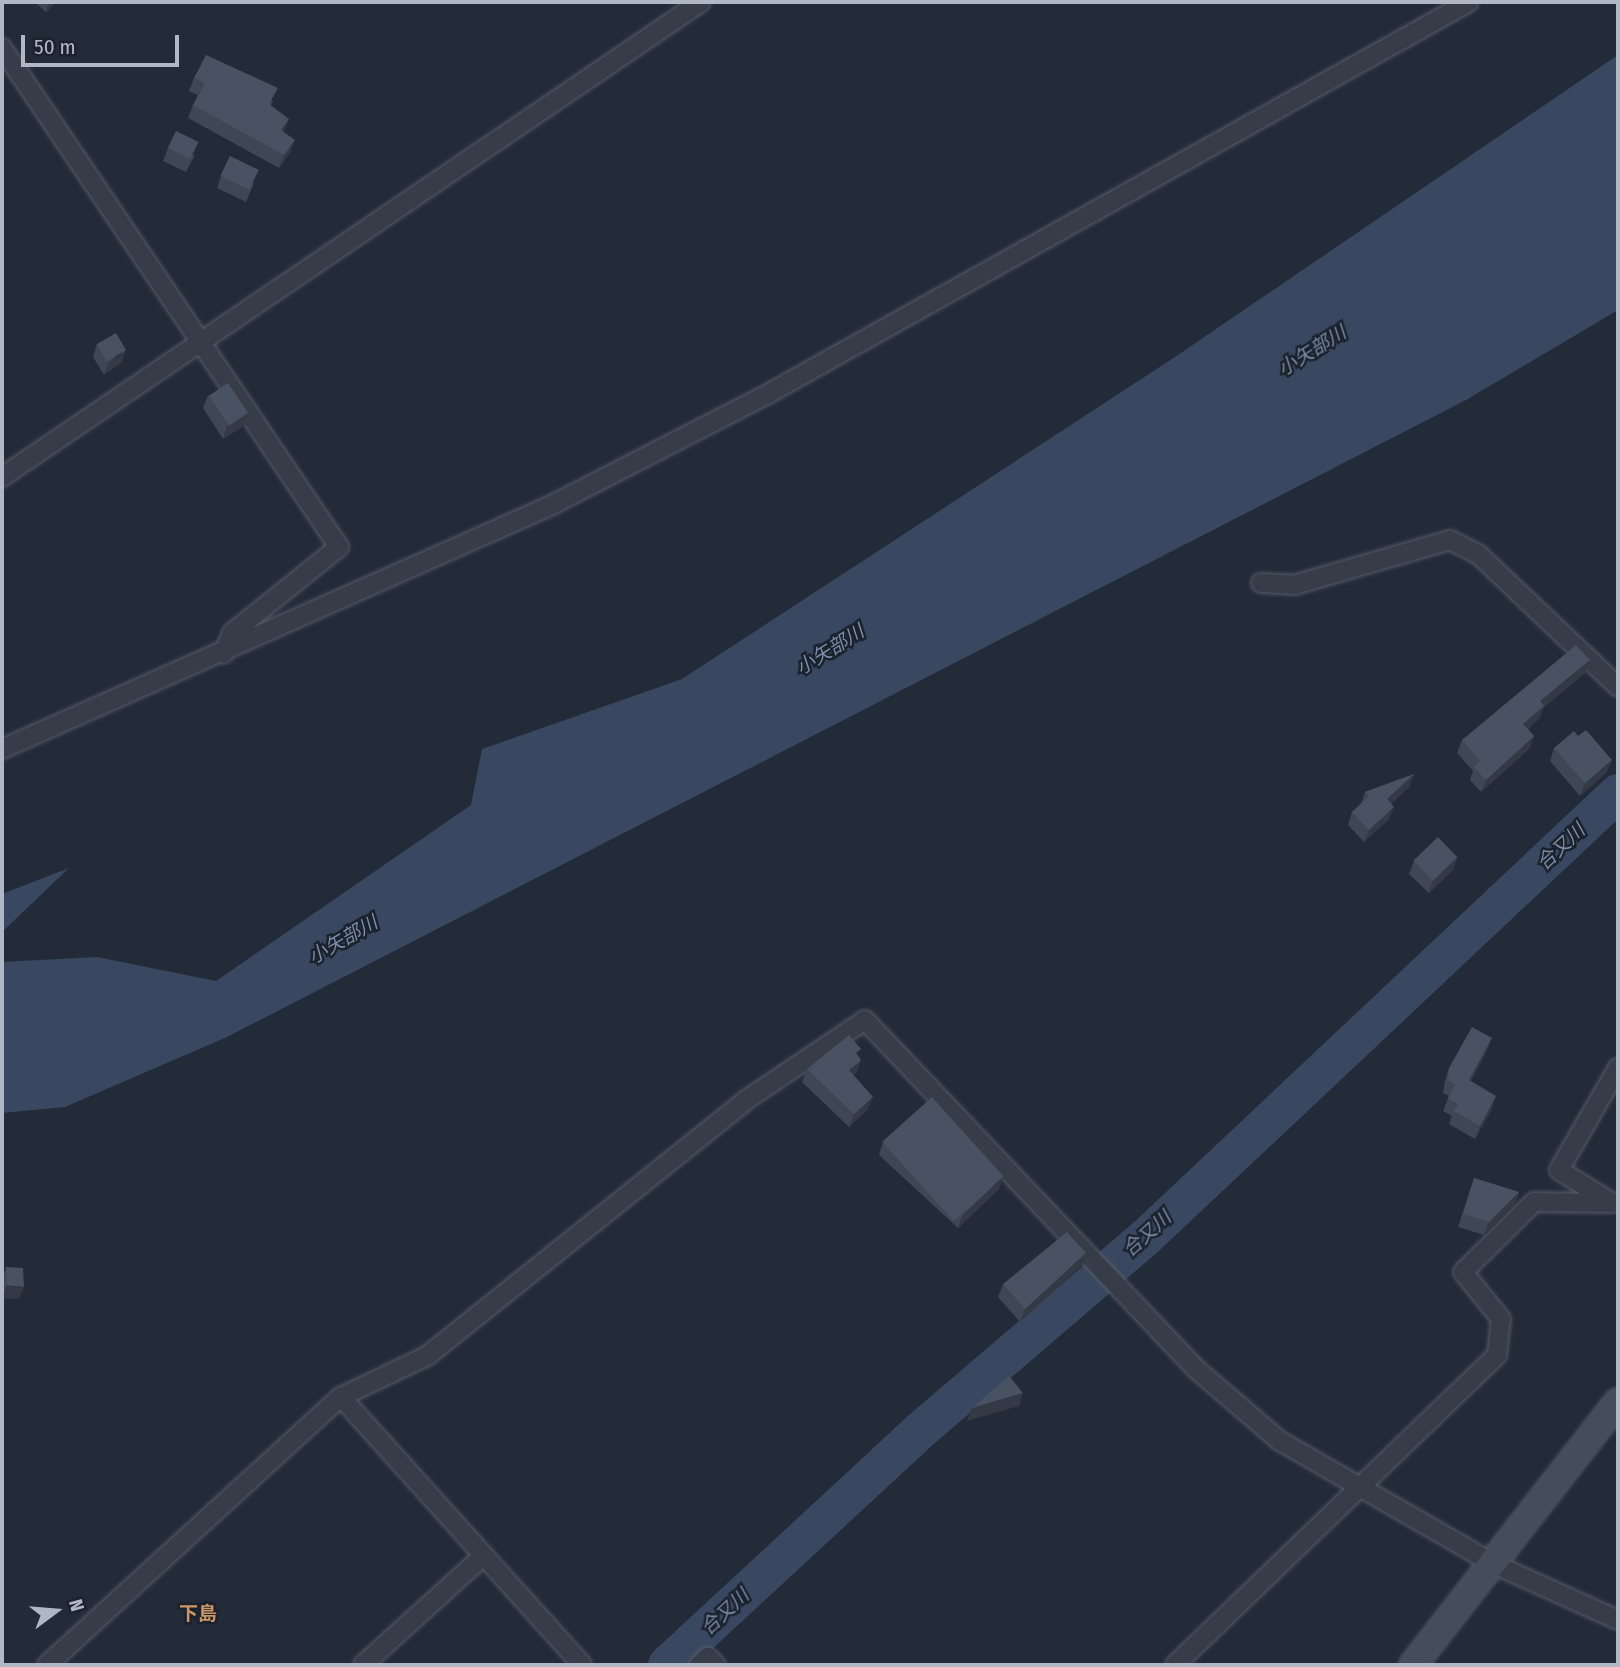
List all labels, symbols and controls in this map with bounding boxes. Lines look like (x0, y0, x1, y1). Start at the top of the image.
scale bar (24, 21, 182, 65)
text: 50 m (34, 34, 76, 60)
water label: 小矢部川 (1274, 321, 1350, 381)
water label: 小矢部川 (792, 620, 868, 680)
water label: 合又川 (1532, 819, 1590, 875)
water label: 小矢部川 (304, 911, 382, 969)
water label: 合又川 (1118, 1206, 1176, 1262)
north arrow (21, 1576, 91, 1646)
water label: 合又川 (696, 1584, 754, 1640)
text: N (64, 1596, 89, 1614)
district label: 下島 (179, 1603, 217, 1625)

